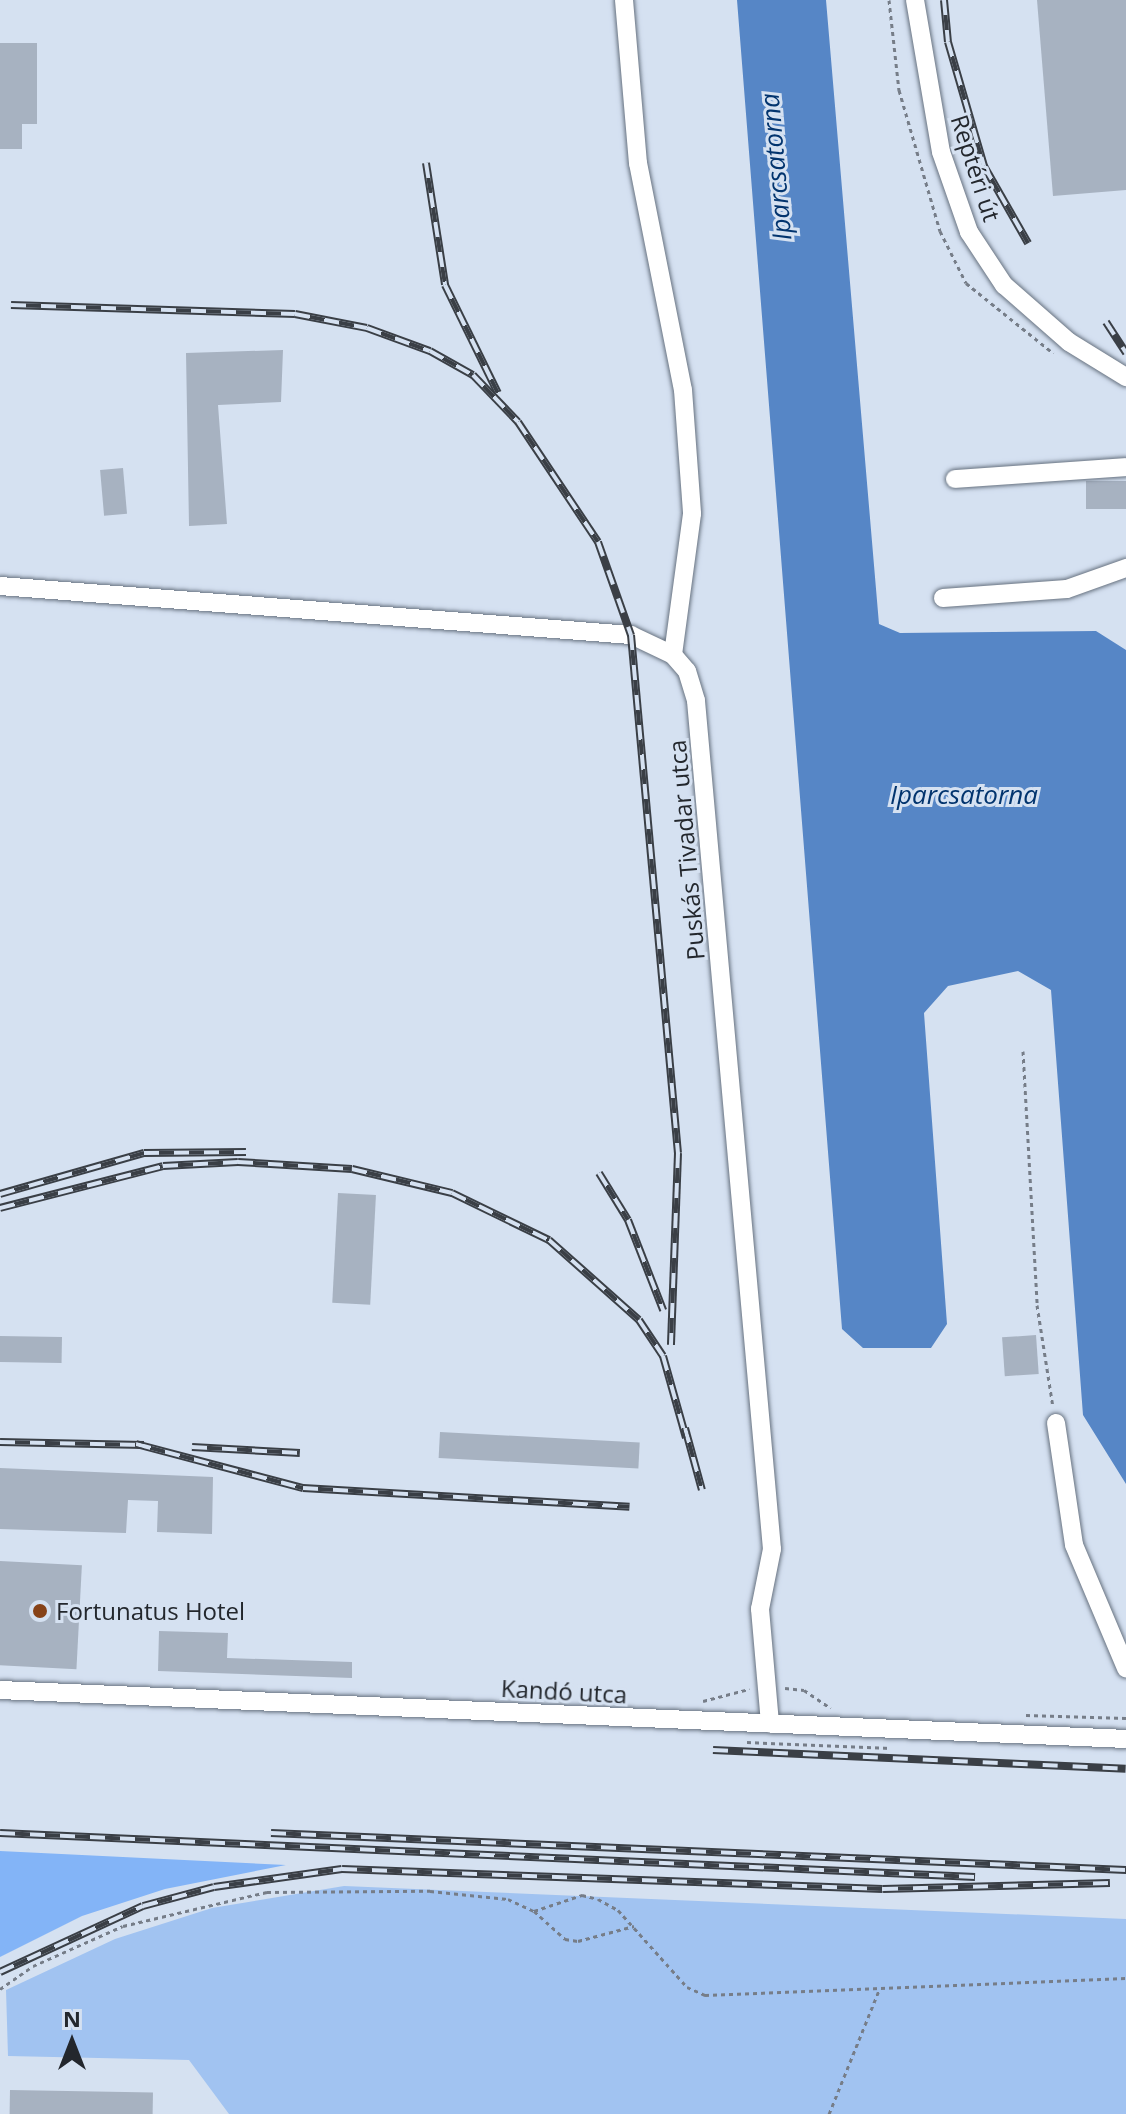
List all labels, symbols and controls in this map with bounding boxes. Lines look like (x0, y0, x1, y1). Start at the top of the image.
water label: Iparcsatorna (754, 92, 798, 242)
street label: Reptéri út (945, 111, 1007, 225)
street label: Puskás Tivadar utca (662, 739, 710, 961)
water label: Iparcsatorna (890, 779, 1038, 811)
place label: Fortunatus Hotel (56, 1597, 245, 1625)
marker: Fortunatus Hotel (31, 1602, 49, 1620)
street label: Kandó utca (500, 1673, 628, 1709)
north arrow (32, 2002, 112, 2082)
text: N (63, 2003, 81, 2033)

